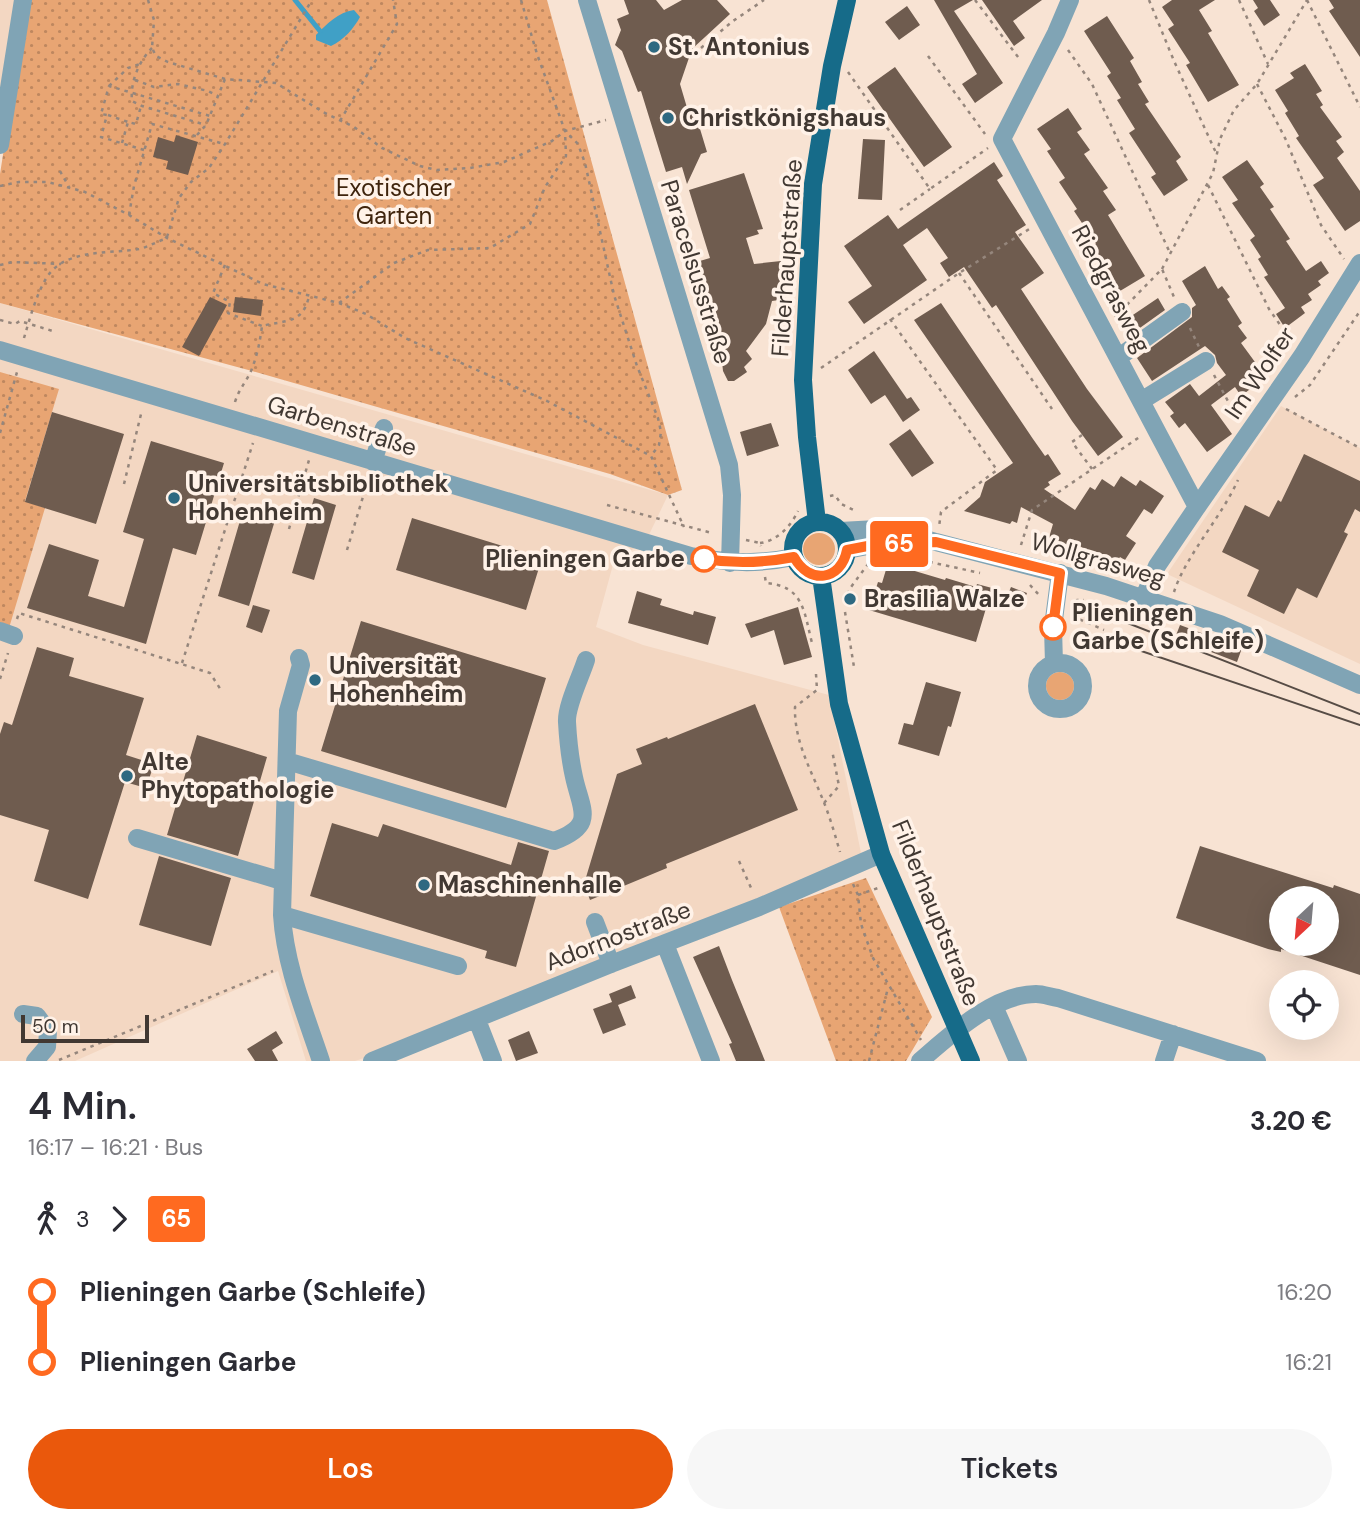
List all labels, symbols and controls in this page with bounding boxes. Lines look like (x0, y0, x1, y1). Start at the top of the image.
place label: St. Antonius (668, 31, 810, 62)
marker: St. Antonius (646, 39, 662, 55)
place label: Christkönigshaus (682, 102, 886, 133)
marker: Christkönigshaus (660, 110, 676, 126)
street label: Filderhauptstraße (764, 158, 809, 358)
park label: Exotischer Garten (336, 172, 452, 231)
street label: Paracelsusstraße (654, 176, 739, 368)
street label: Riedgrasweg (1065, 219, 1158, 358)
street label: Im Wolfer (1217, 320, 1302, 425)
street label: Garbenstraße (264, 388, 421, 463)
place label: Universitätsbibliothek Hohenheim (188, 468, 449, 527)
marker: Universitätsbibliothek Hohenheim (166, 490, 182, 506)
line badge: 65 (867, 521, 930, 567)
street label: Wollgrasweg (1027, 526, 1169, 594)
text: 65 (884, 528, 914, 559)
place label: Plieningen Garbe (485, 543, 685, 574)
marker: Plieningen Garbe (691, 546, 717, 572)
place label: Brasilia Walze (864, 583, 1025, 614)
marker: Brasilia Walze (842, 591, 858, 607)
place label: Plieningen Garbe (Schleife) (1072, 597, 1264, 656)
marker: Plieningen Garbe (Schleife) (1040, 614, 1066, 640)
place label: Universität Hohenheim (329, 650, 463, 709)
marker: Universität Hohenheim (307, 672, 323, 688)
place label: Alte Phytopathologie (141, 746, 334, 805)
marker: Alte Phytopathologie (119, 768, 135, 784)
street label: Filderhauptstraße (885, 815, 988, 1010)
place label: Maschinenhalle (438, 869, 622, 900)
marker: Maschinenhalle (416, 877, 432, 893)
north arrow (1269, 886, 1339, 956)
map controls (1269, 886, 1339, 1040)
street label: Adornostraße (541, 894, 695, 978)
button: locate (1269, 970, 1339, 1040)
scale bar (21, 1012, 149, 1044)
text: 50 m (32, 1014, 79, 1039)
text: 4 Min. (28, 1081, 137, 1131)
text: 3.20 € (1250, 1104, 1332, 1138)
text: 16:17 – 16:21 · Bus (28, 1132, 203, 1162)
icon: walk (28, 1200, 66, 1238)
icon: forward (100, 1200, 138, 1238)
text: 65 (162, 1203, 191, 1234)
text: 3 (76, 1204, 90, 1234)
text: Plieningen Garbe (Schleife) (80, 1275, 426, 1309)
text: 16:20 (1277, 1277, 1332, 1307)
text: Plieningen Garbe (80, 1345, 296, 1379)
text: 16:21 (1285, 1347, 1332, 1377)
button: Los (28, 1429, 673, 1509)
button: Tickets (687, 1429, 1332, 1509)

